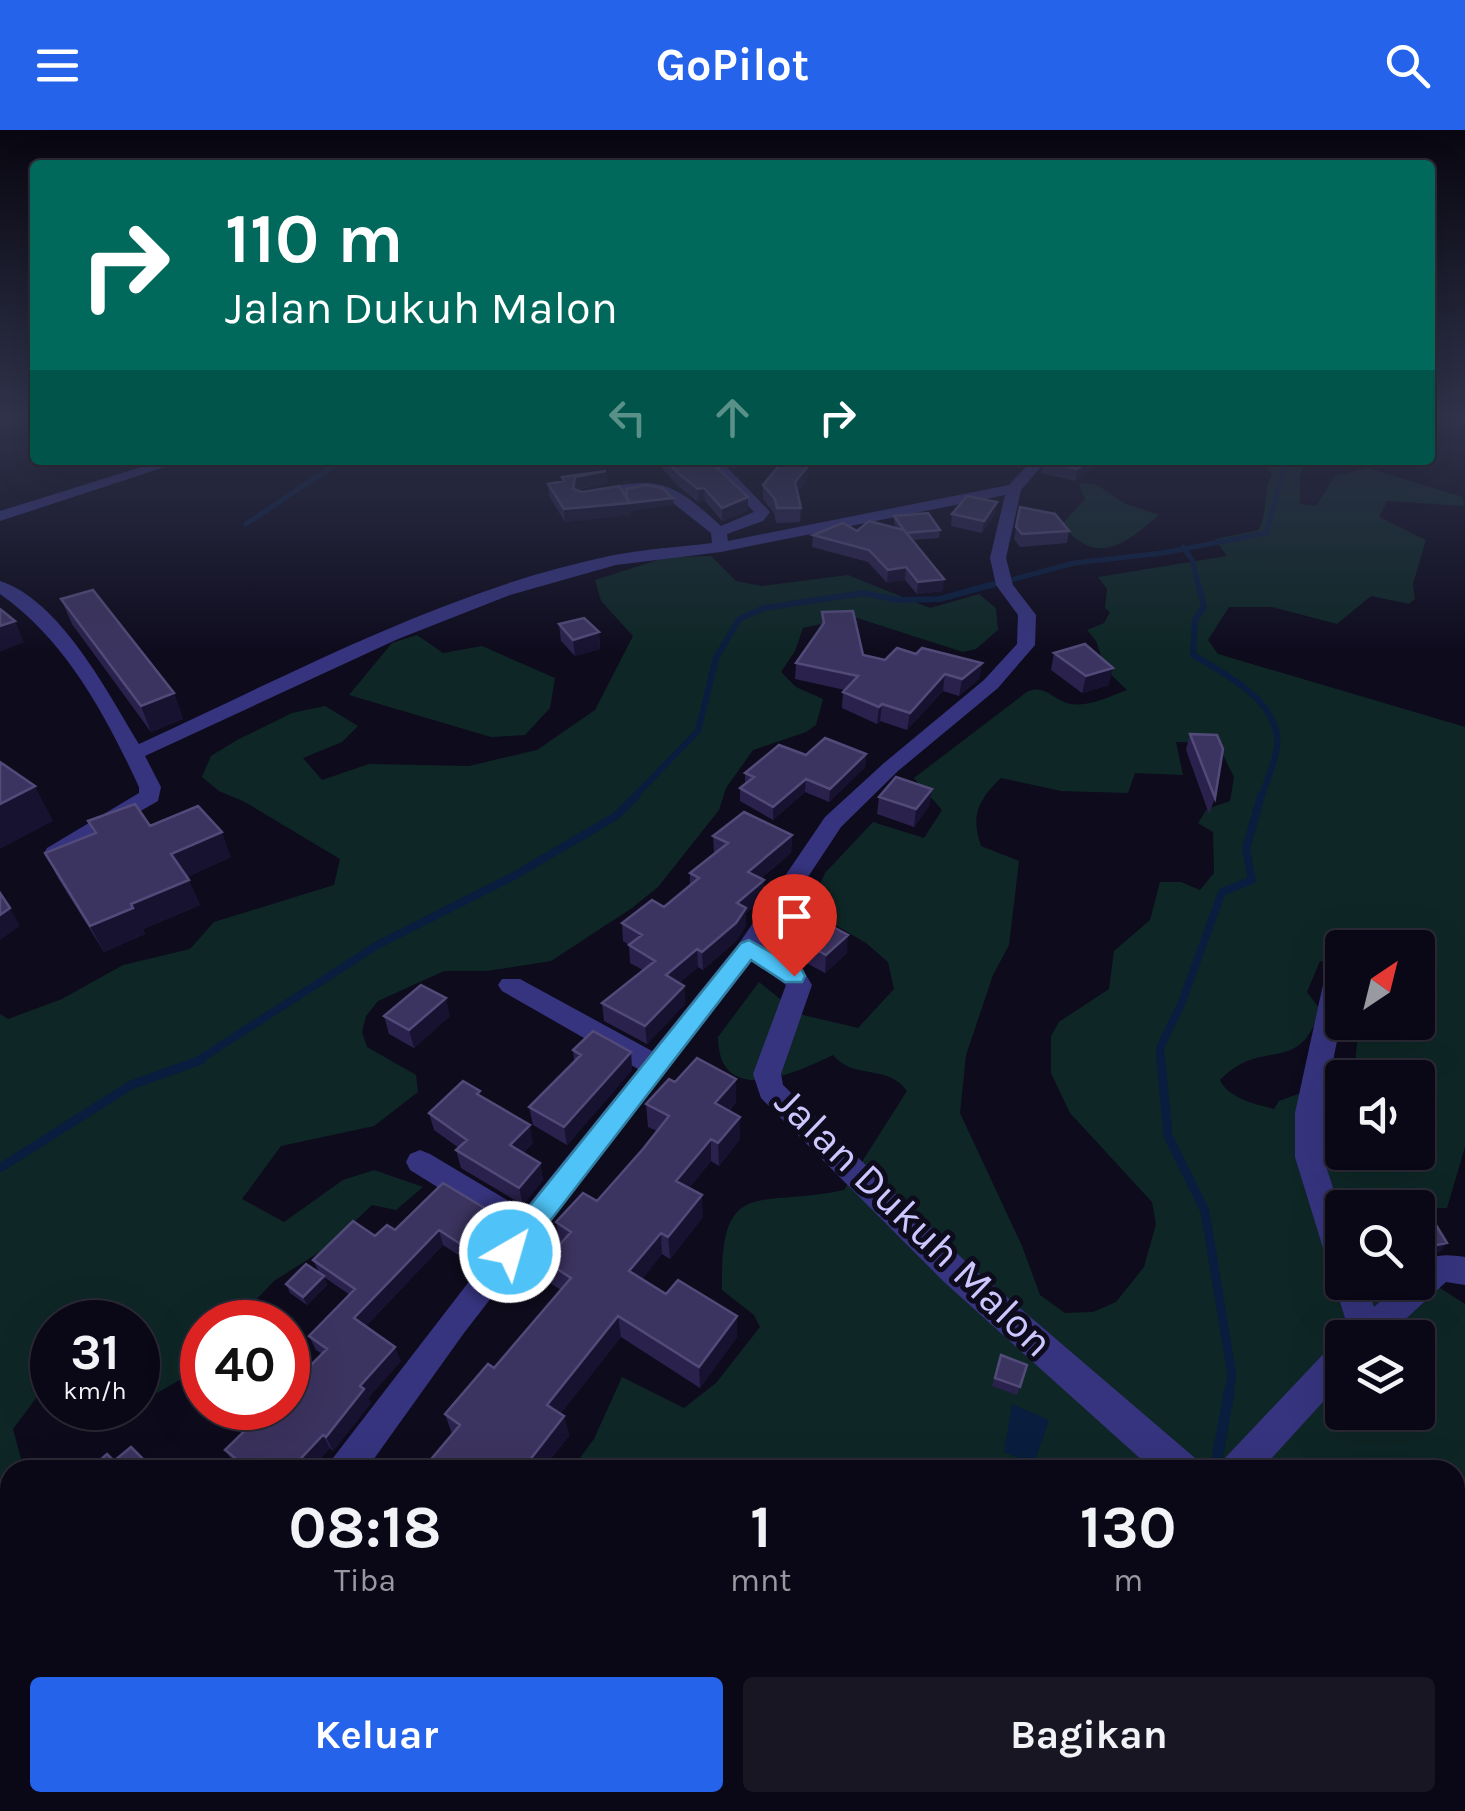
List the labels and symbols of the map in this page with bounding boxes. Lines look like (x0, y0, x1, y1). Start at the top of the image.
pin (752, 874, 837, 977)
north arrow (1325, 930, 1435, 1040)
street label: Jalan Dukuh Malon (765, 1077, 1063, 1367)
position arrow (458, 1200, 562, 1304)
speed limit sign: 40 (180, 1300, 310, 1430)

